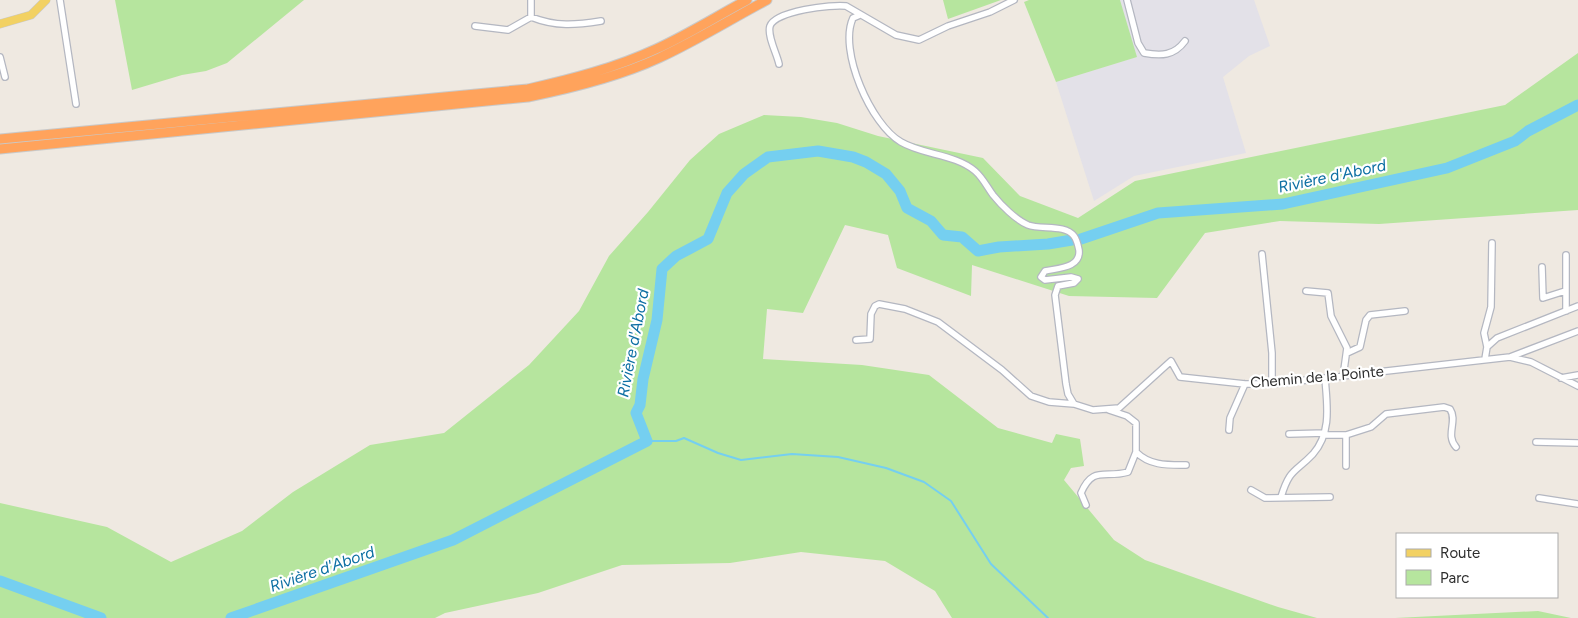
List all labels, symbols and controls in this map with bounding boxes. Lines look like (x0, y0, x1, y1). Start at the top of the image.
water label: Rivière d'Abord (1276, 155, 1388, 197)
water label: Rivière d'Abord (613, 287, 653, 399)
street label: Chemin de la Pointe (1249, 362, 1385, 392)
legend (1396, 533, 1558, 598)
water label: Rivière d'Abord (267, 542, 378, 596)
text: Route (1440, 544, 1480, 562)
text: Parc (1440, 569, 1469, 587)

